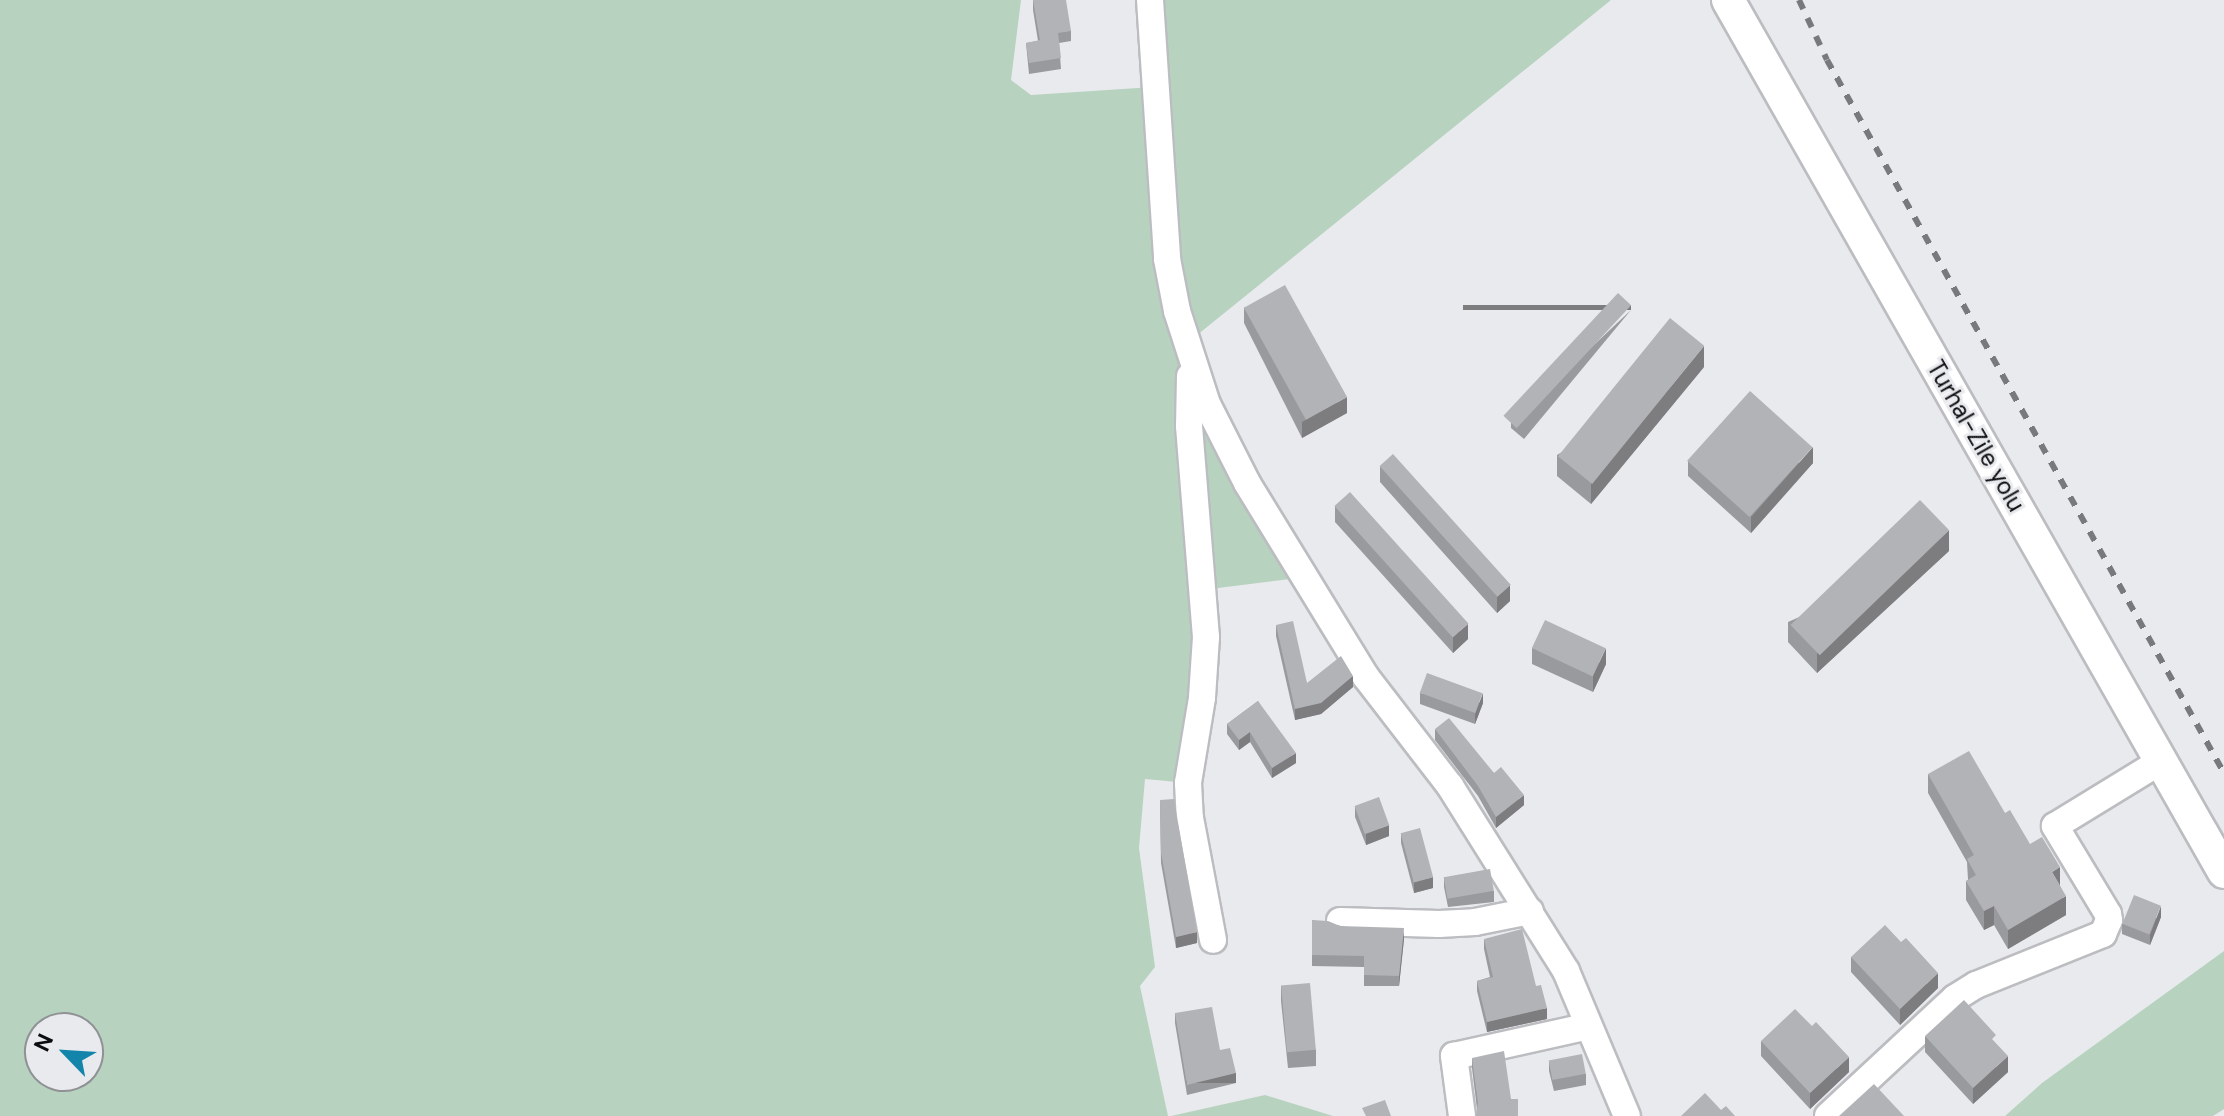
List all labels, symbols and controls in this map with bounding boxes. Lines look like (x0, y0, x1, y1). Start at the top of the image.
street label: Turhal-Zile yolu (1921, 355, 2031, 517)
north arrow (24, 1012, 104, 1092)
text: N (27, 1029, 60, 1056)

